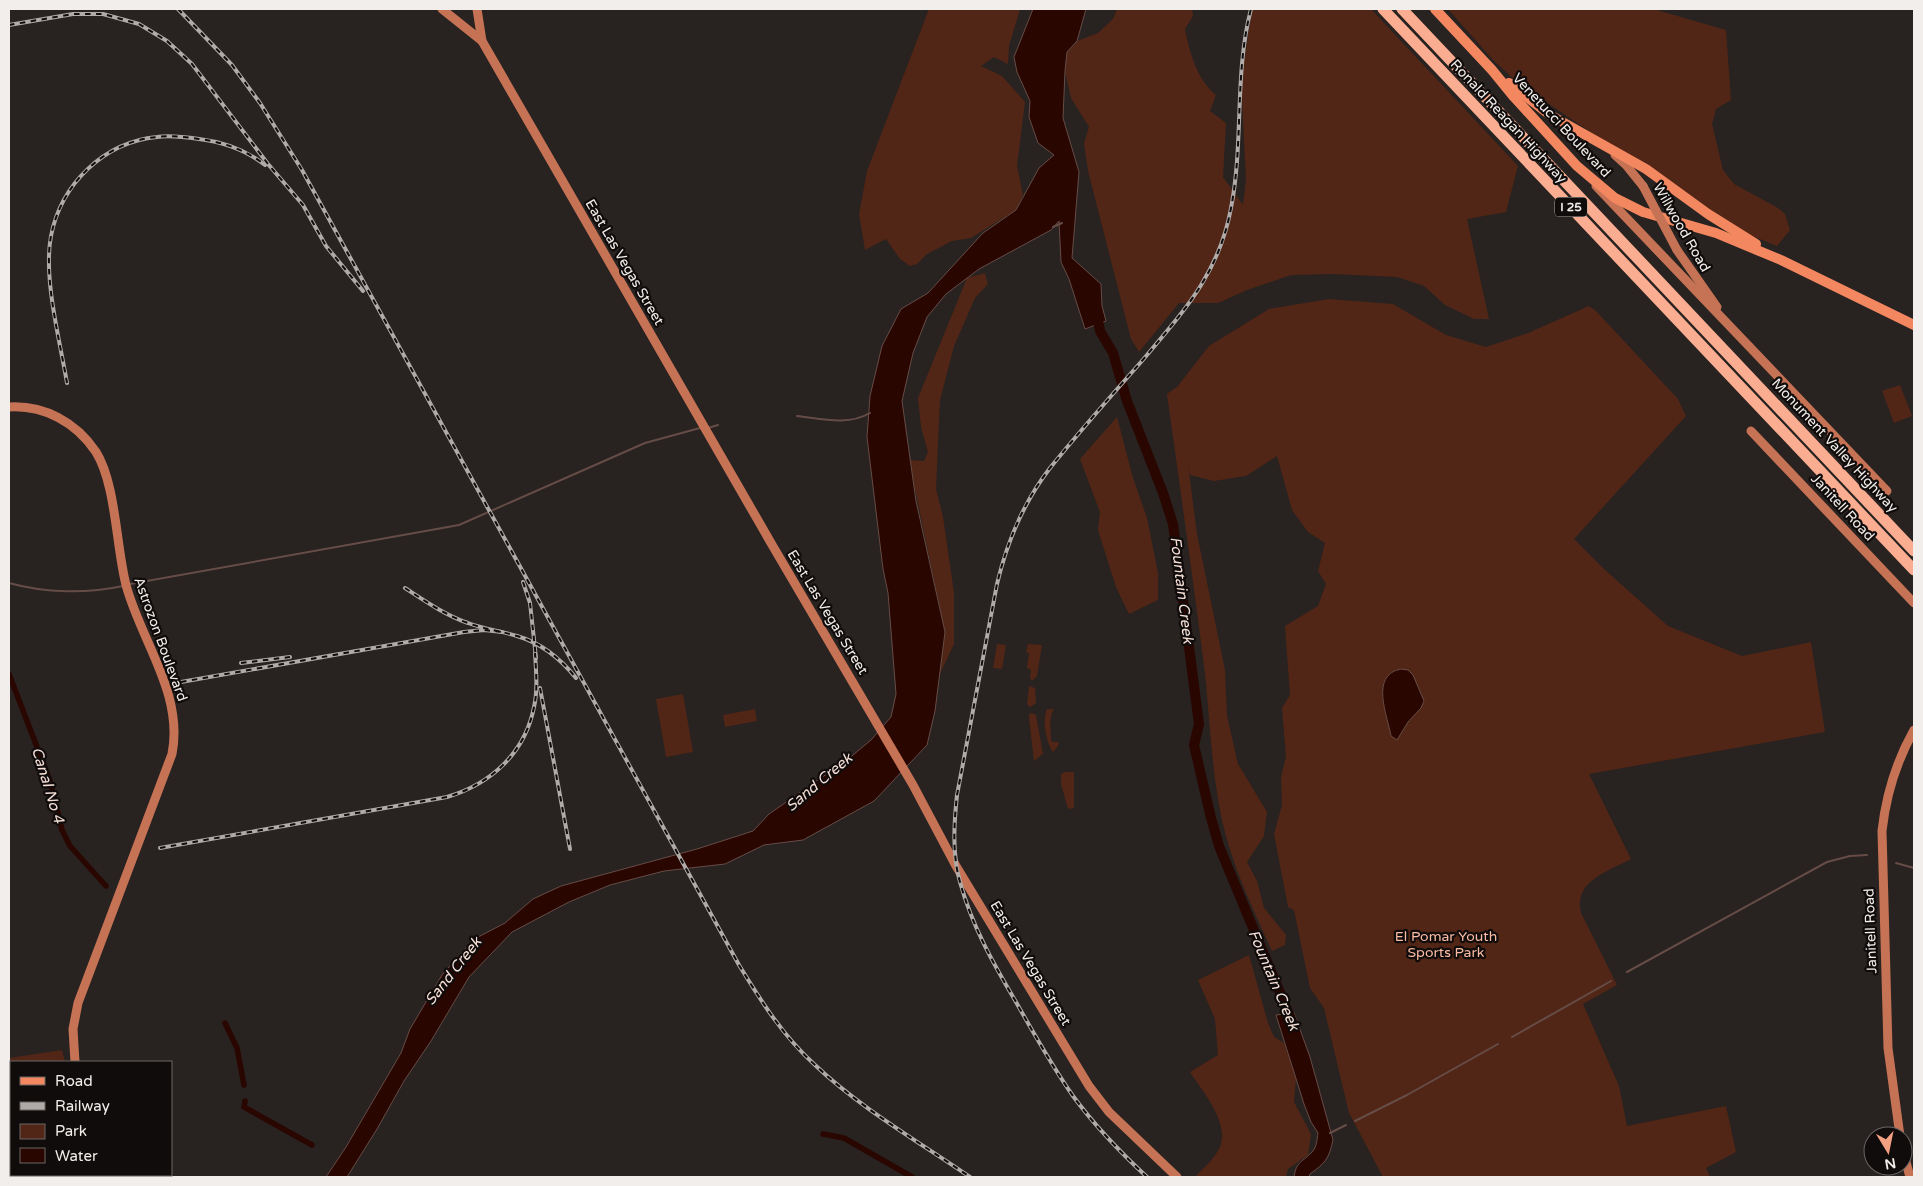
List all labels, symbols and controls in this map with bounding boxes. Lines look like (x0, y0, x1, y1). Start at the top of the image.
street label: Ronald Reagan Highway (1447, 56, 1571, 187)
street label: Venetucci Boulevard (1509, 70, 1614, 181)
street label: Willwood Road (1649, 180, 1714, 275)
street label: East Las Vegas Street (582, 196, 668, 329)
road number: I 25 (1555, 198, 1587, 216)
street label: Monument Valley Highway (1768, 375, 1902, 516)
street label: Janitell Road (1807, 470, 1878, 544)
water label: Fountain Creek (1167, 535, 1198, 646)
street label: East Las Vegas Street (784, 547, 872, 678)
street label: Astrozon Boulevard (130, 575, 191, 704)
water label: Canal No 4 (28, 745, 68, 826)
water label: Sand Creek (782, 748, 857, 815)
street label: Janitell Road (1861, 888, 1880, 974)
street label: East Las Vegas Street (987, 898, 1075, 1029)
water label: Fountain Creek (1245, 927, 1304, 1035)
park label: El Pomar Youth Sports Park (1395, 928, 1497, 961)
water label: Sand Creek (421, 932, 486, 1009)
legend (10, 1061, 172, 1176)
text: Road (55, 1072, 93, 1090)
text: Railway (55, 1097, 110, 1115)
text: Park (55, 1122, 87, 1140)
north arrow (1863, 1126, 1913, 1176)
text: Water (55, 1147, 98, 1165)
text: N (1883, 1154, 1897, 1173)

